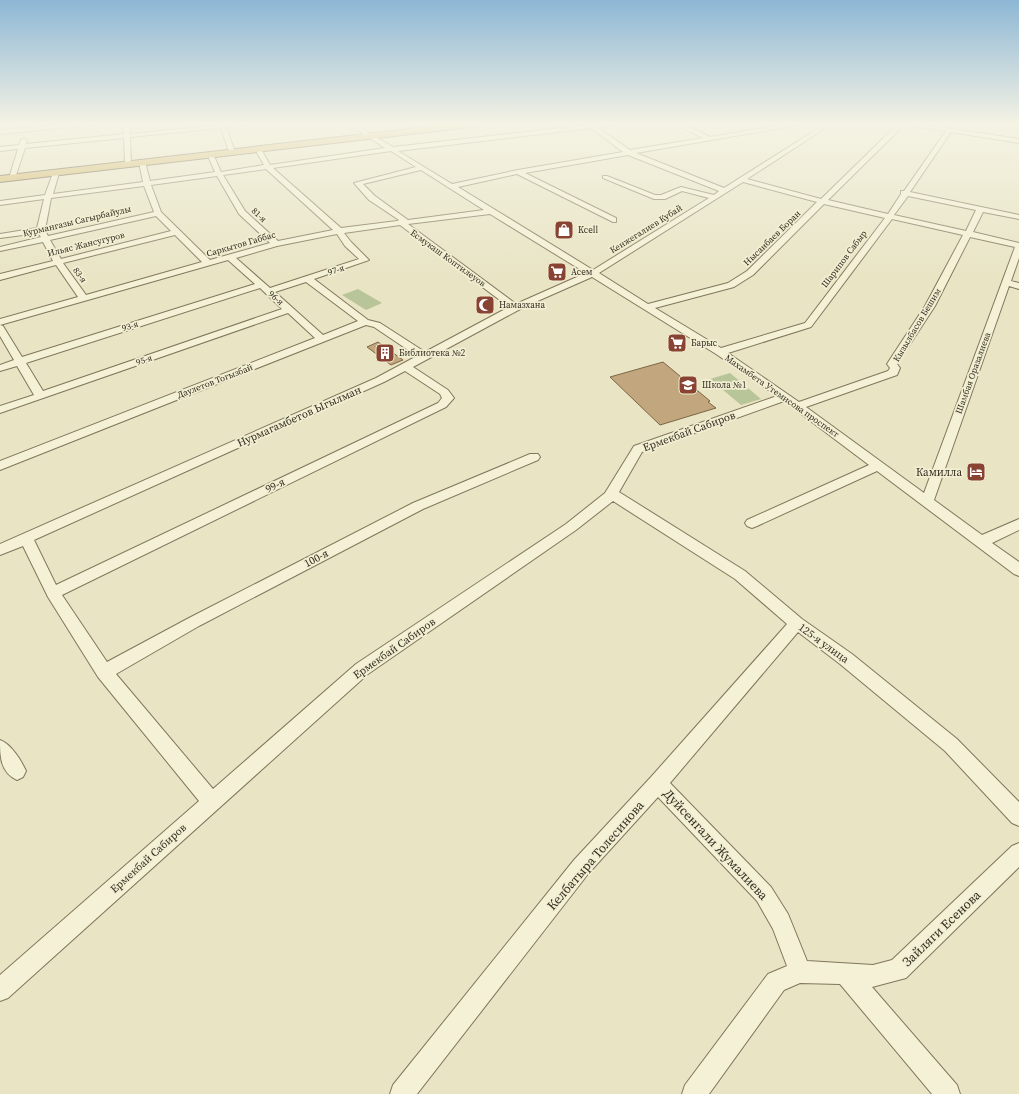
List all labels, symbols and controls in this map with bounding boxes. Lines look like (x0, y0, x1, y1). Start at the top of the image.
street label: Кенжегалиев Кубай (608, 202, 685, 256)
street label: Курмангазы Сагырбайулы (22, 203, 133, 239)
street label: 81-я (249, 205, 269, 225)
street label: Нысанбаев Боран (741, 207, 803, 268)
shop icon: Kcell (553, 219, 575, 241)
place label: Kcell (578, 224, 598, 236)
street label: Есмукаш Коптилеуов (408, 227, 488, 290)
street label: Саркытов Габбас (205, 228, 278, 260)
street label: Шарипов Сабыр (818, 228, 870, 290)
street label: Ильяс Жансугуров (46, 229, 126, 259)
supermarket icon: Асем (546, 261, 568, 283)
street label: 97-я (326, 262, 346, 278)
street label: 83-я (70, 265, 90, 285)
place label: Асем (571, 266, 593, 278)
street label: Кызылбасов Бешим (890, 286, 944, 364)
street label: 96-я (266, 288, 286, 308)
mosque icon: Намазхана (474, 294, 496, 316)
place label: Намазхана (499, 299, 545, 311)
street label: 93-я (120, 318, 140, 334)
street label: Шамбая Оразалиева (953, 330, 993, 415)
supermarket icon: Барыс (666, 332, 688, 354)
place label: Барыс (691, 337, 718, 349)
building icon: Библиотека №2 (374, 342, 396, 364)
place label: Библиотека №2 (399, 347, 466, 359)
street label: 95-я (134, 352, 154, 368)
street label: Махамбета Утемисова проспект (722, 352, 842, 440)
street label: Даулетов Тогызбай (175, 361, 255, 401)
school or university icon: Школа №1 (677, 374, 699, 396)
place label: Школа №1 (702, 379, 746, 391)
street label: Нурмагамбетов Ыгылман (235, 382, 364, 451)
street label: Ермекбай Сабиров (641, 408, 738, 455)
hotel icon: Камилла (965, 461, 987, 483)
place label: Камилла (916, 465, 962, 480)
street label: 99-я (263, 474, 288, 497)
street label: 100-я (301, 546, 331, 571)
street label: Ермекбай Сабиров (350, 614, 439, 682)
street label: 125-я улица (795, 620, 852, 667)
street label: Дуйсенгали Жумалиева (660, 785, 772, 904)
street label: Келбатыра Толесинова (543, 797, 648, 914)
street label: Ермекбай Сабиров (107, 820, 190, 897)
street label: Зайляги Есенова (898, 886, 985, 970)

